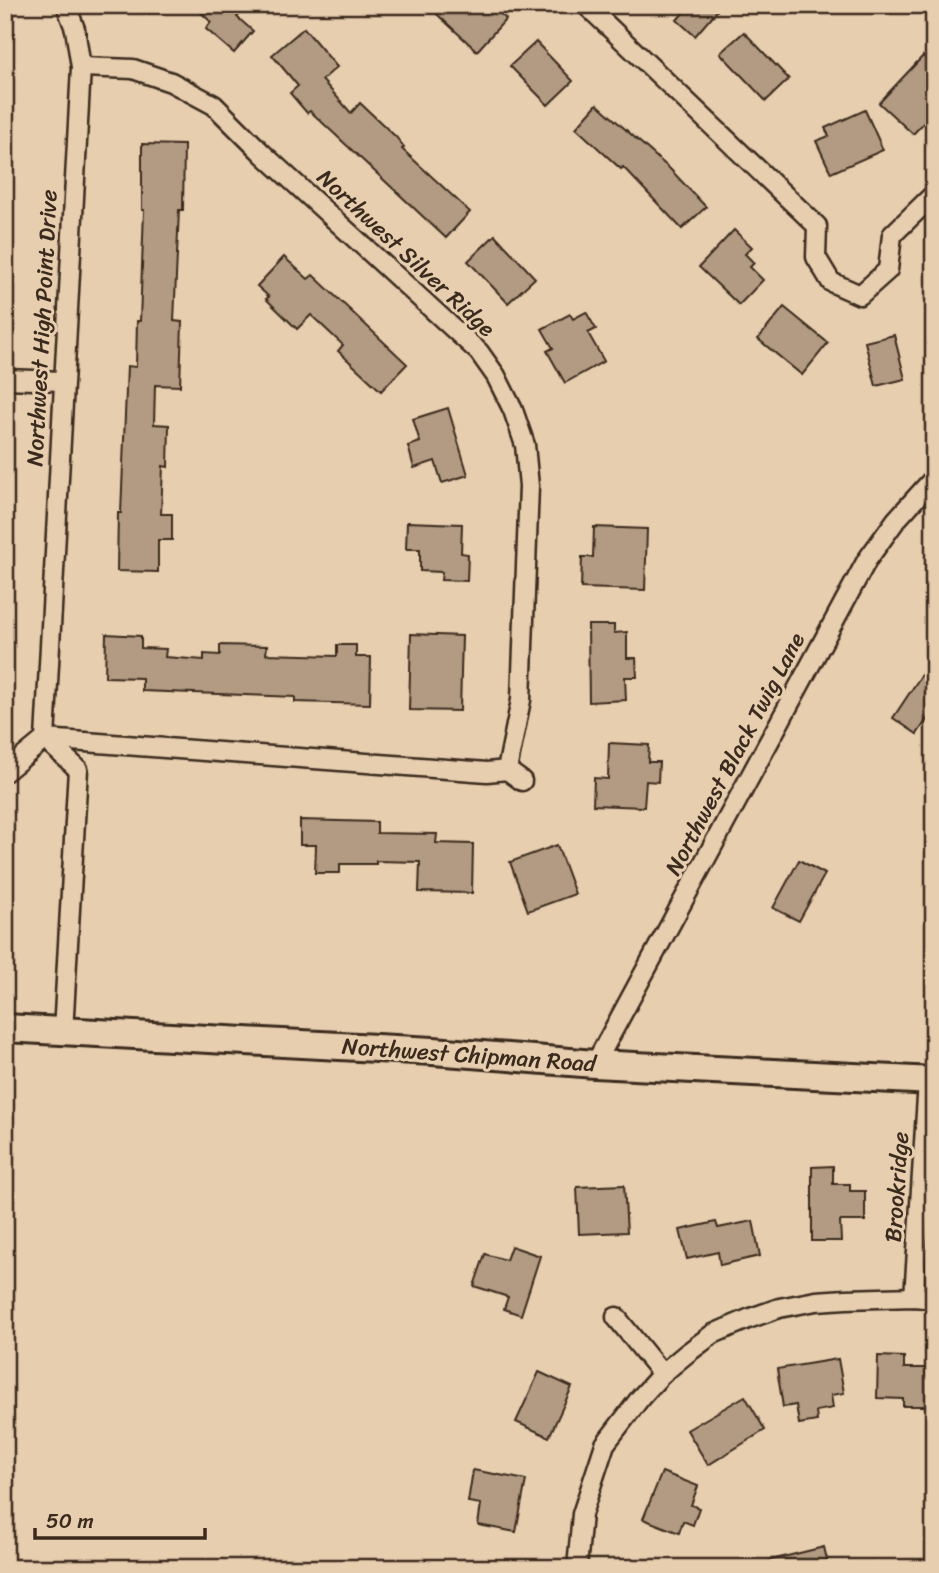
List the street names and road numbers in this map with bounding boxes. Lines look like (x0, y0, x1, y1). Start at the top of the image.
street label: Northwest Silver Ridge (307, 159, 505, 347)
street label: Northwest High Point Drive (14, 188, 70, 467)
street label: Northwest Black Twig Lane (653, 625, 817, 883)
street label: Northwest Chipman Road (341, 1026, 599, 1084)
street label: Brookridge (873, 1130, 921, 1244)

